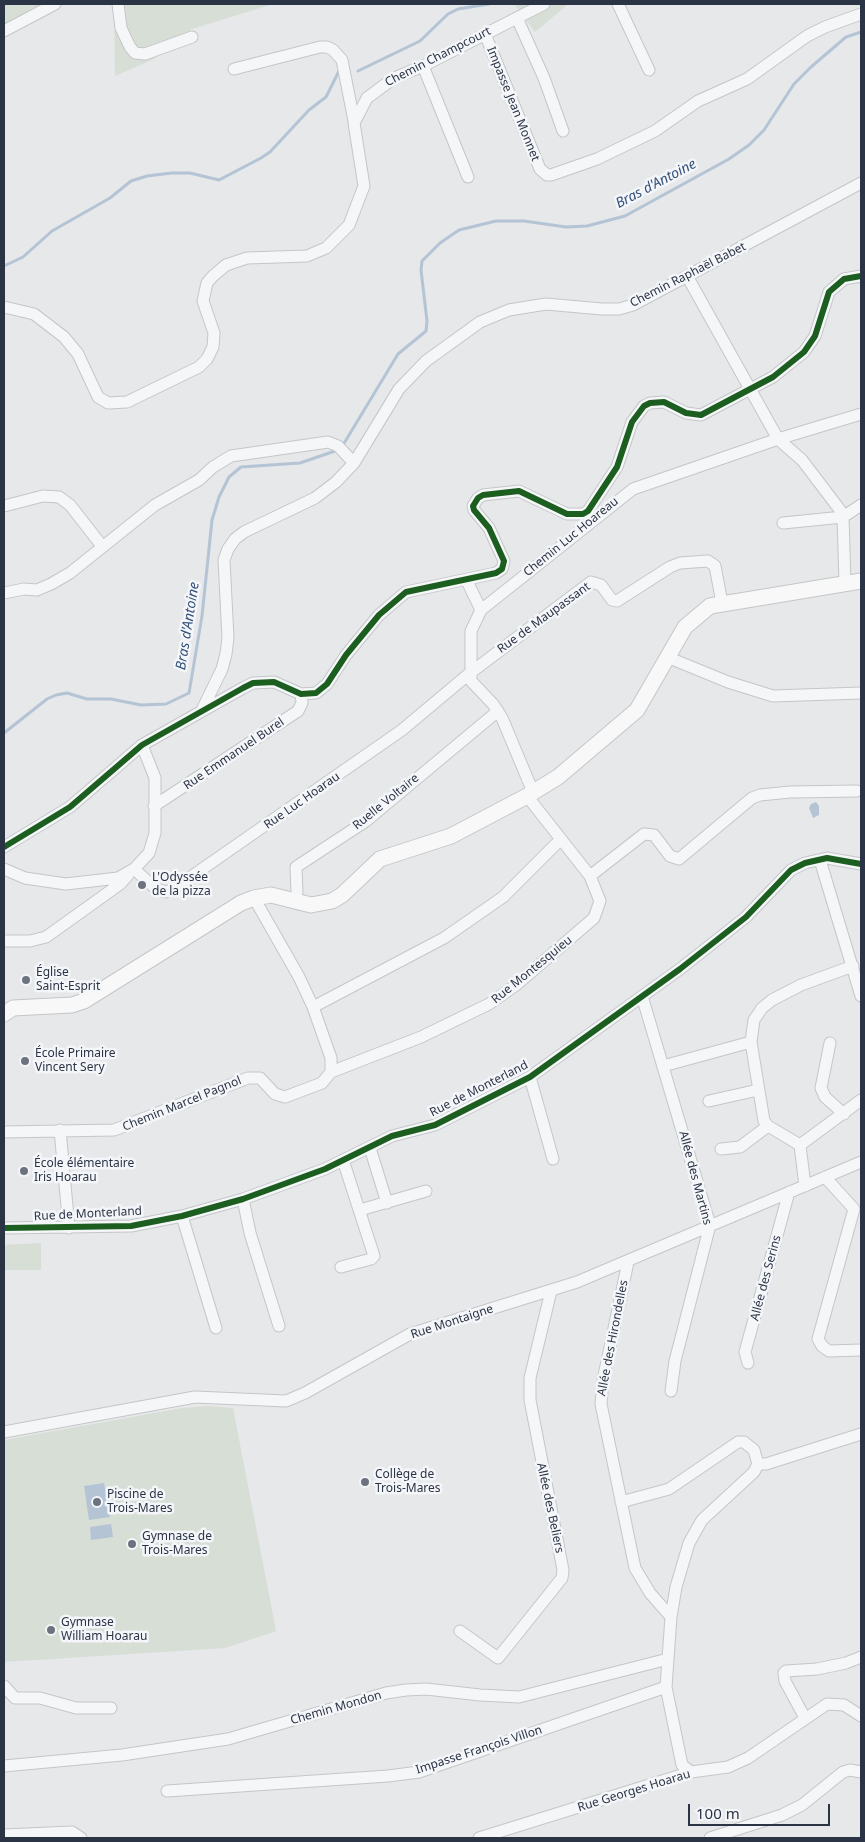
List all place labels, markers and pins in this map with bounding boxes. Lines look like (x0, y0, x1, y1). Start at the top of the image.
place label: L'Odyssée de la pizza (152, 871, 211, 899)
marker: L'Odyssée de la pizza (136, 879, 148, 891)
place label: Église Saint-Esprit (36, 966, 100, 994)
marker: Église Saint-Esprit (20, 974, 32, 986)
place label: École Primaire Vincent Sery (35, 1047, 116, 1075)
marker: École Primaire Vincent Sery (19, 1055, 31, 1067)
place label: École élémentaire Iris Hoarau (34, 1157, 134, 1185)
marker: École élémentaire Iris Hoarau (18, 1165, 30, 1177)
place label: Collège de Trois-Mares (375, 1468, 441, 1496)
marker: Collège de Trois-Mares (359, 1476, 371, 1488)
place label: Piscine de Trois-Mares (107, 1488, 173, 1516)
marker: Piscine de Trois-Mares (91, 1496, 103, 1508)
place label: Gymnase de Trois-Mares (142, 1530, 212, 1558)
marker: Gymnase de Trois-Mares (126, 1538, 138, 1550)
place label: Gymnase William Hoarau (61, 1616, 147, 1644)
marker: Gymnase William Hoarau (45, 1624, 57, 1636)

